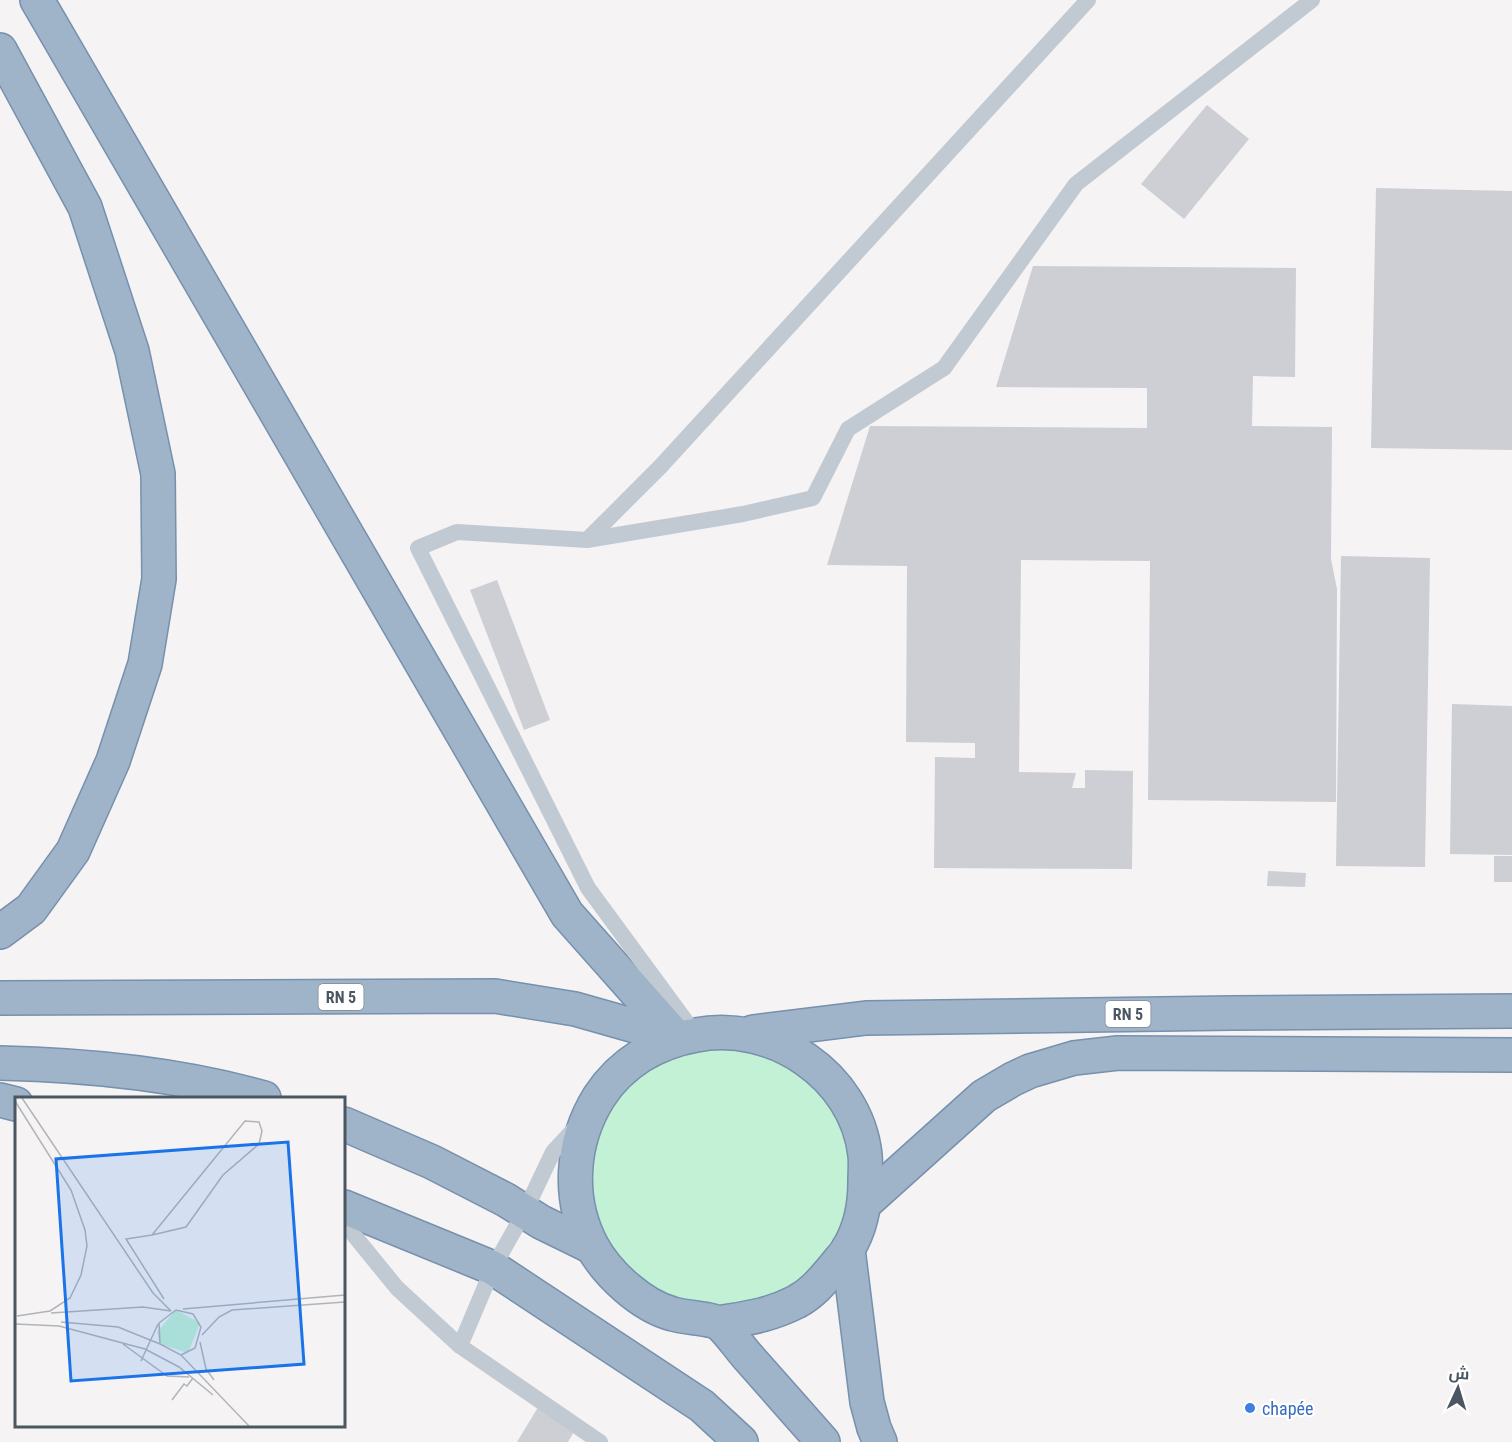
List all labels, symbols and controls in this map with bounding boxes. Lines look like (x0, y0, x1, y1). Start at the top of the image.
road number: RN 5 (318, 984, 364, 1010)
road number: RN 5 (1106, 1001, 1150, 1027)
inset map (15, 1097, 345, 1427)
north arrow (1428, 1358, 1488, 1418)
text: ش (1448, 1363, 1470, 1384)
place label: chapée (1262, 1398, 1313, 1419)
marker: chapée (1243, 1401, 1257, 1415)

